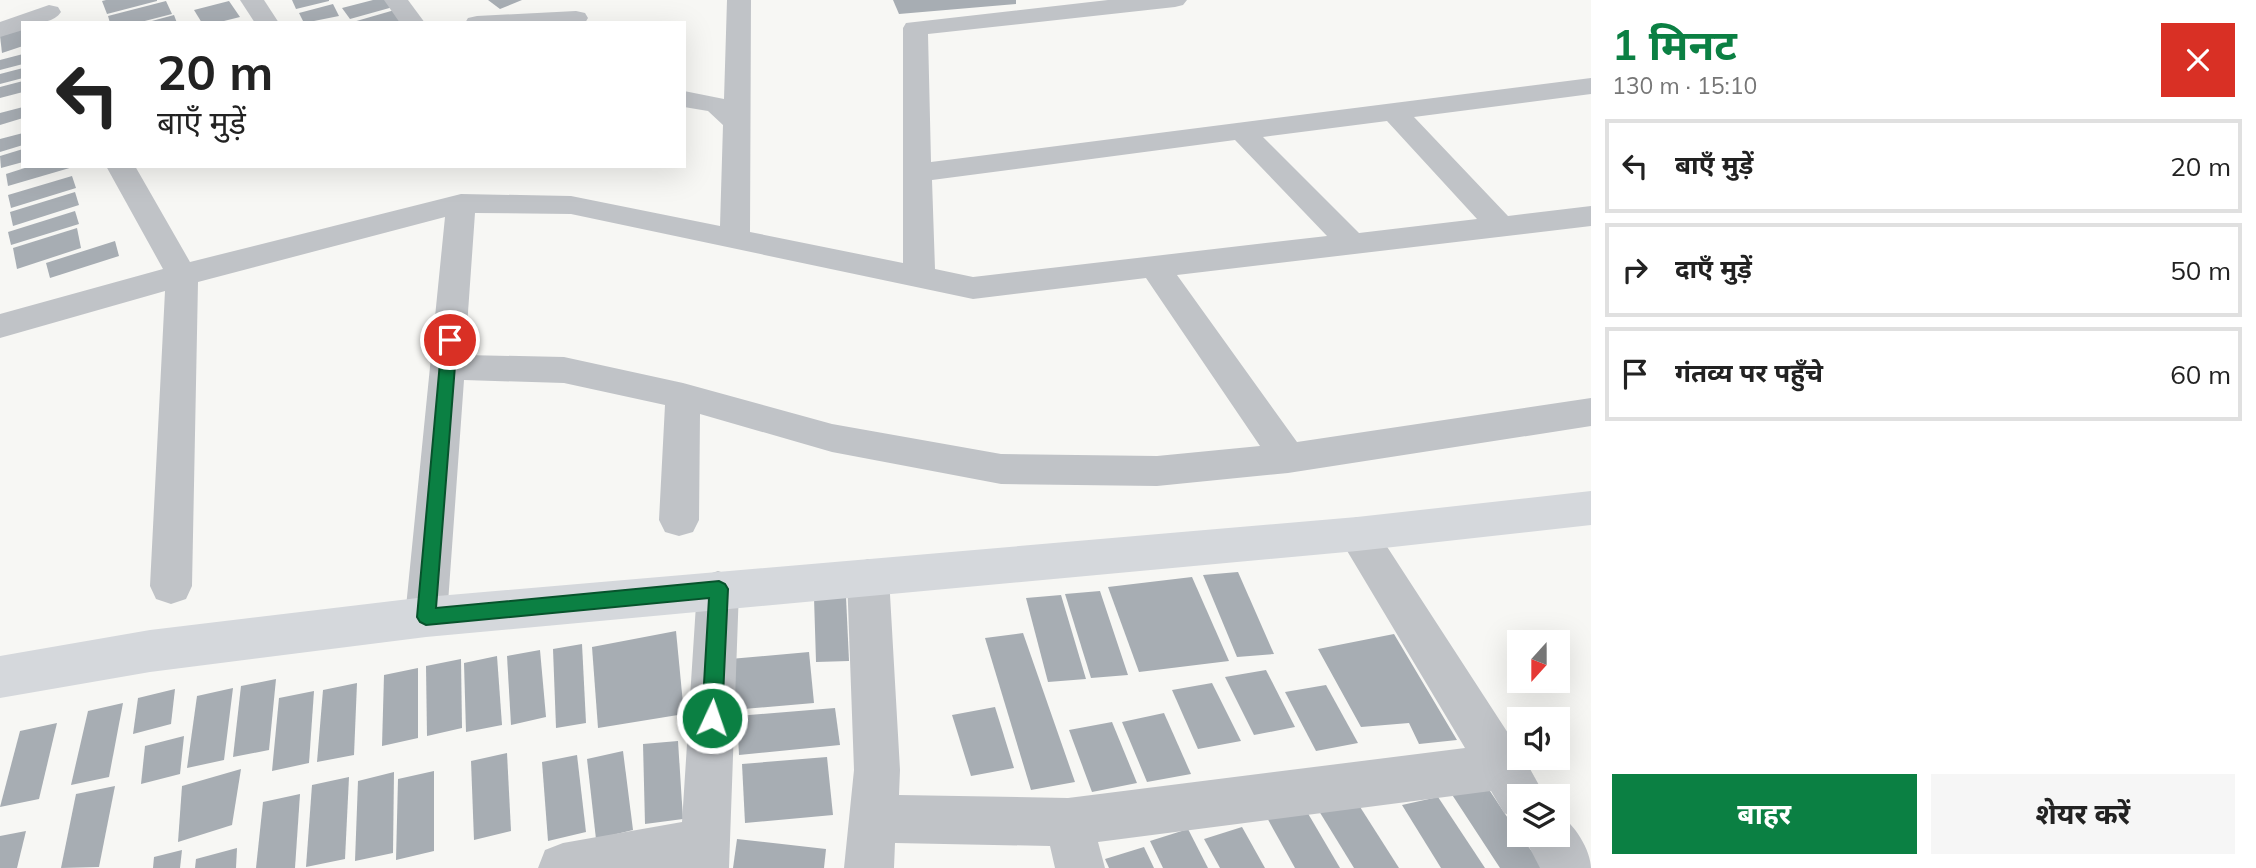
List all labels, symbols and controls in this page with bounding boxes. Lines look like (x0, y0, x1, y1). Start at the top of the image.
text: 1 मिनट (1612, 18, 1737, 71)
button: close (2161, 23, 2235, 97)
text: 20 m (157, 41, 273, 102)
icon: left (42, 49, 133, 140)
text: 130 m · 15:10 (1612, 71, 1757, 100)
text: बाएँ मुड़ें (157, 102, 246, 142)
icon: left (1616, 147, 1654, 185)
text: बाएँ मुड़ें (1675, 148, 1753, 181)
text: 20 m (2170, 150, 2231, 183)
icon: right (1616, 251, 1654, 289)
text: दाएँ मुड़ें (1675, 252, 1752, 285)
text: 50 m (2170, 254, 2231, 287)
pin (420, 310, 480, 370)
icon: arrive (431, 321, 469, 359)
icon: arrive (1616, 355, 1654, 393)
text: गंतव्य पर पहुँचे (1675, 356, 1823, 389)
text: 60 m (2170, 358, 2231, 391)
north arrow (1507, 630, 1570, 693)
map controls (1507, 630, 1570, 847)
position arrow (675, 681, 749, 755)
button: sound (1507, 707, 1570, 770)
button: बाहर (1612, 774, 1917, 854)
button: शेयर करें (1931, 774, 2235, 854)
button: layers (1507, 784, 1570, 847)

